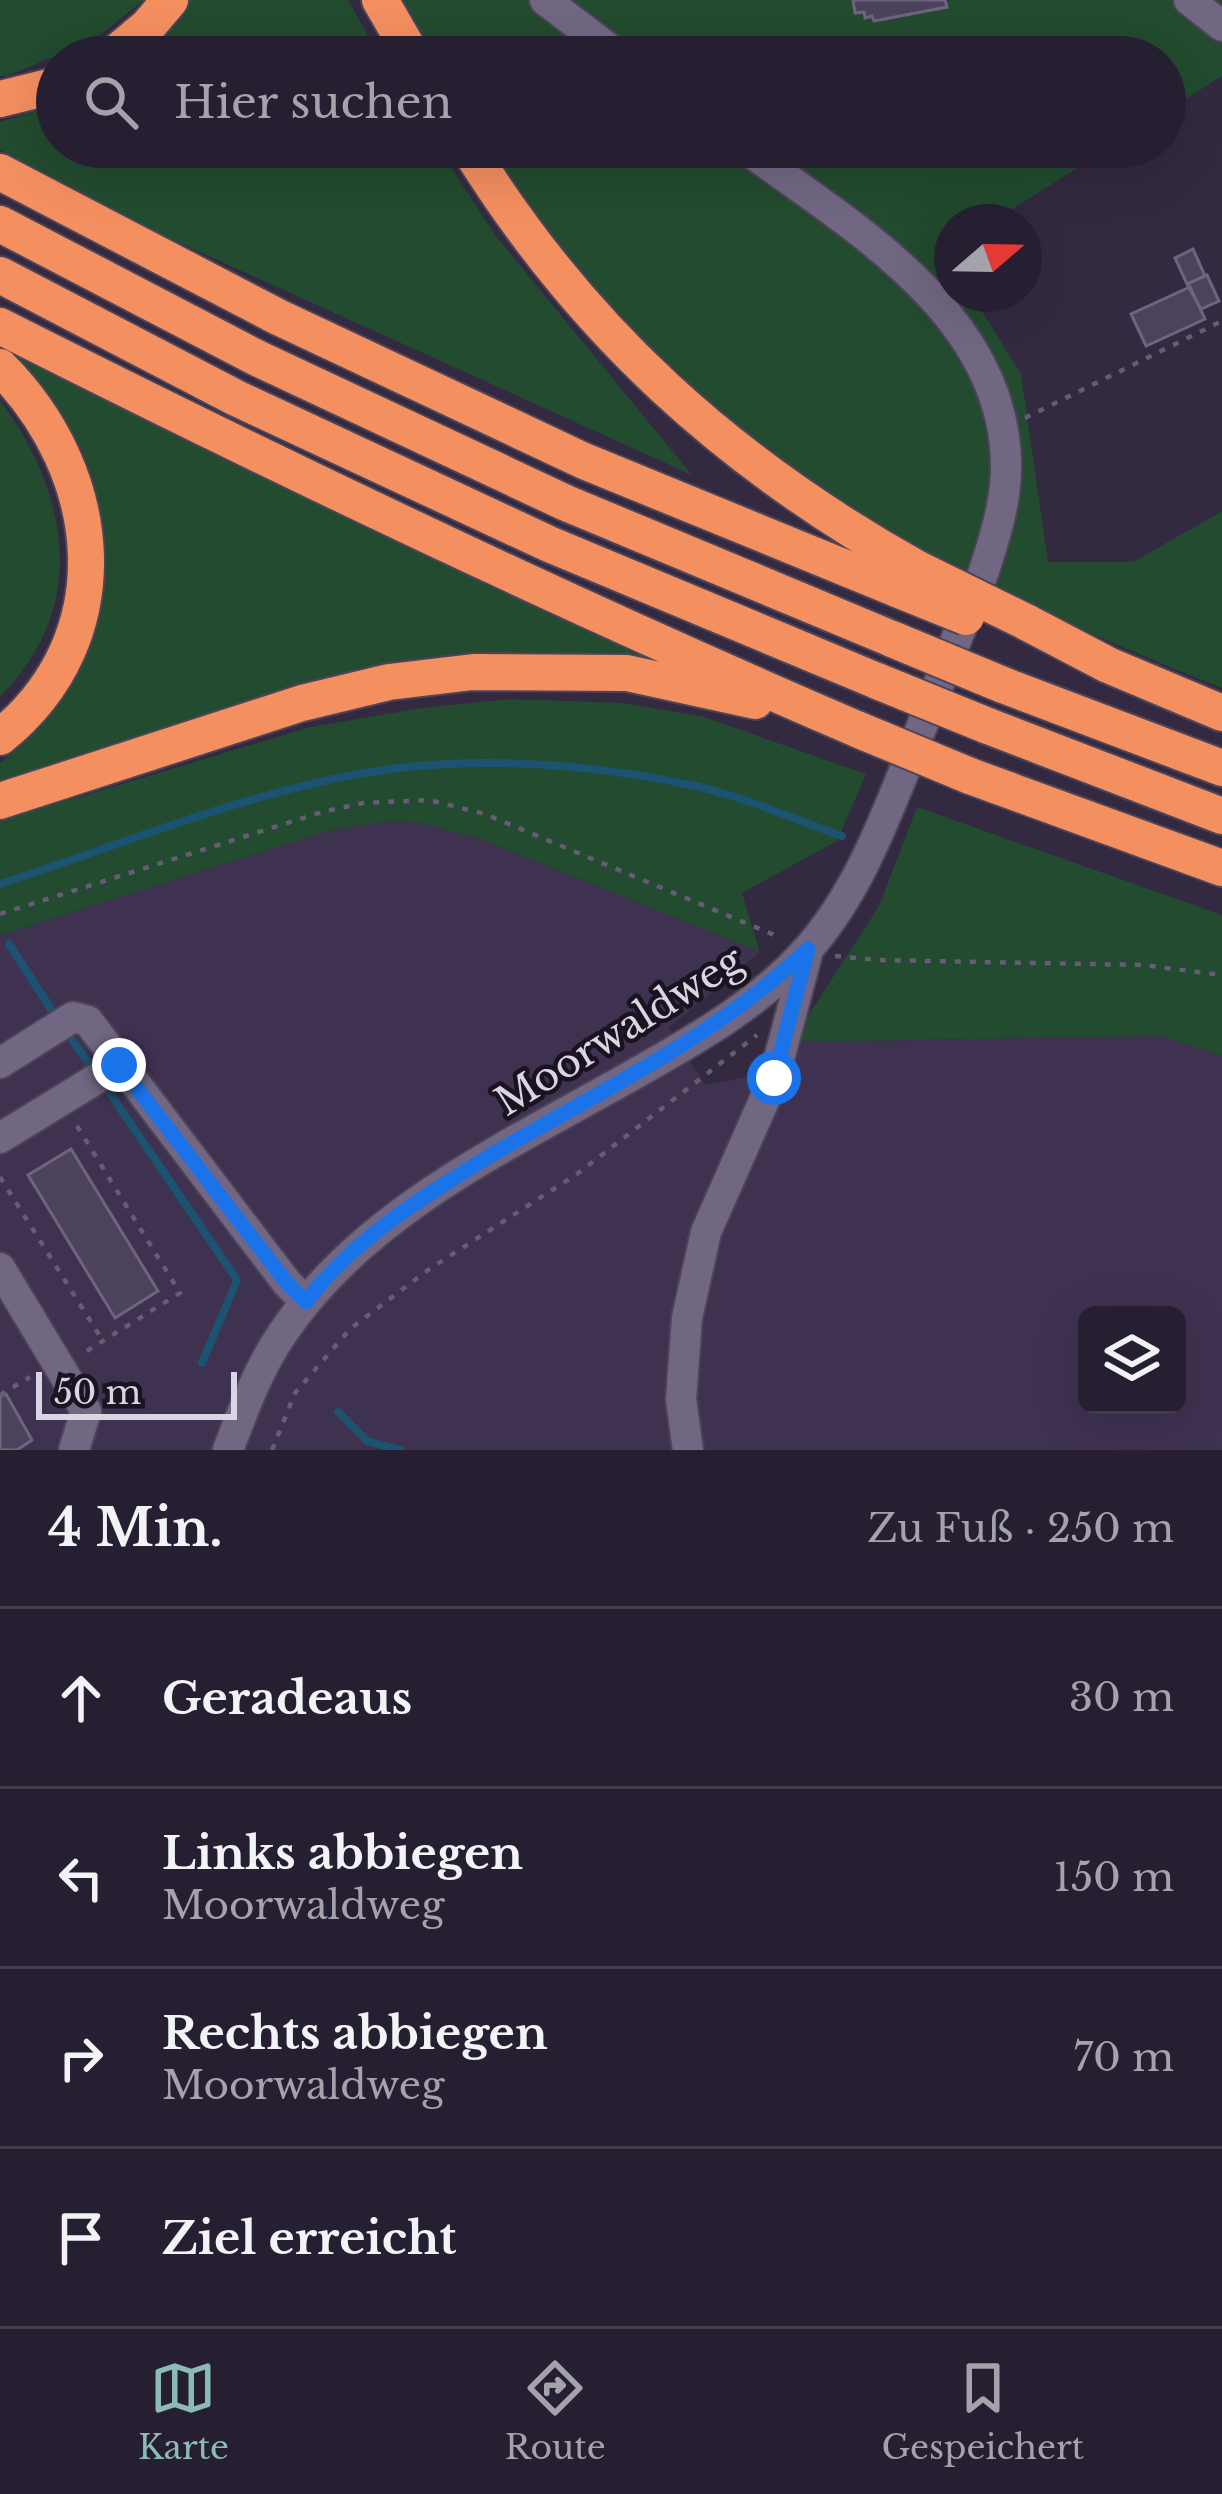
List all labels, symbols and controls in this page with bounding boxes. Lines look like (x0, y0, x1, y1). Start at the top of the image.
search box (36, 36, 1186, 168)
icon: search (78, 69, 144, 135)
text: Hier suchen (174, 74, 452, 130)
north arrow (934, 204, 1042, 312)
street label: Moorwaldweg (486, 935, 752, 1127)
route end (92, 1038, 146, 1092)
route start (747, 1051, 801, 1105)
map controls (1078, 1306, 1186, 1414)
button: layers (1078, 1306, 1186, 1414)
scale bar (36, 1366, 237, 1419)
text: 50 m (54, 1372, 141, 1413)
text: 4 Min. (48, 1497, 223, 1560)
text: Zu Fuß · 250 m (867, 1504, 1174, 1553)
icon: ahead (48, 1665, 114, 1731)
text: Geradeaus (162, 1670, 412, 1726)
text: 30 m (1069, 1673, 1174, 1722)
text: Links abbiegen (162, 1825, 523, 1881)
icon: left (48, 1845, 114, 1911)
text: 150 m (1054, 1853, 1174, 1902)
text: Moorwaldweg (162, 1881, 445, 1930)
text: Rechts abbiegen (162, 2005, 548, 2061)
icon: right (48, 2025, 114, 2091)
text: 70 m (1074, 2033, 1174, 2082)
text: Moorwaldweg (162, 2061, 445, 2110)
icon: arrive (48, 2205, 114, 2271)
text: Ziel erreicht (162, 2210, 457, 2266)
tab: Karte (138, 2355, 229, 2468)
tab: Route (505, 2355, 606, 2468)
tab: Gespeichert (881, 2355, 1084, 2468)

